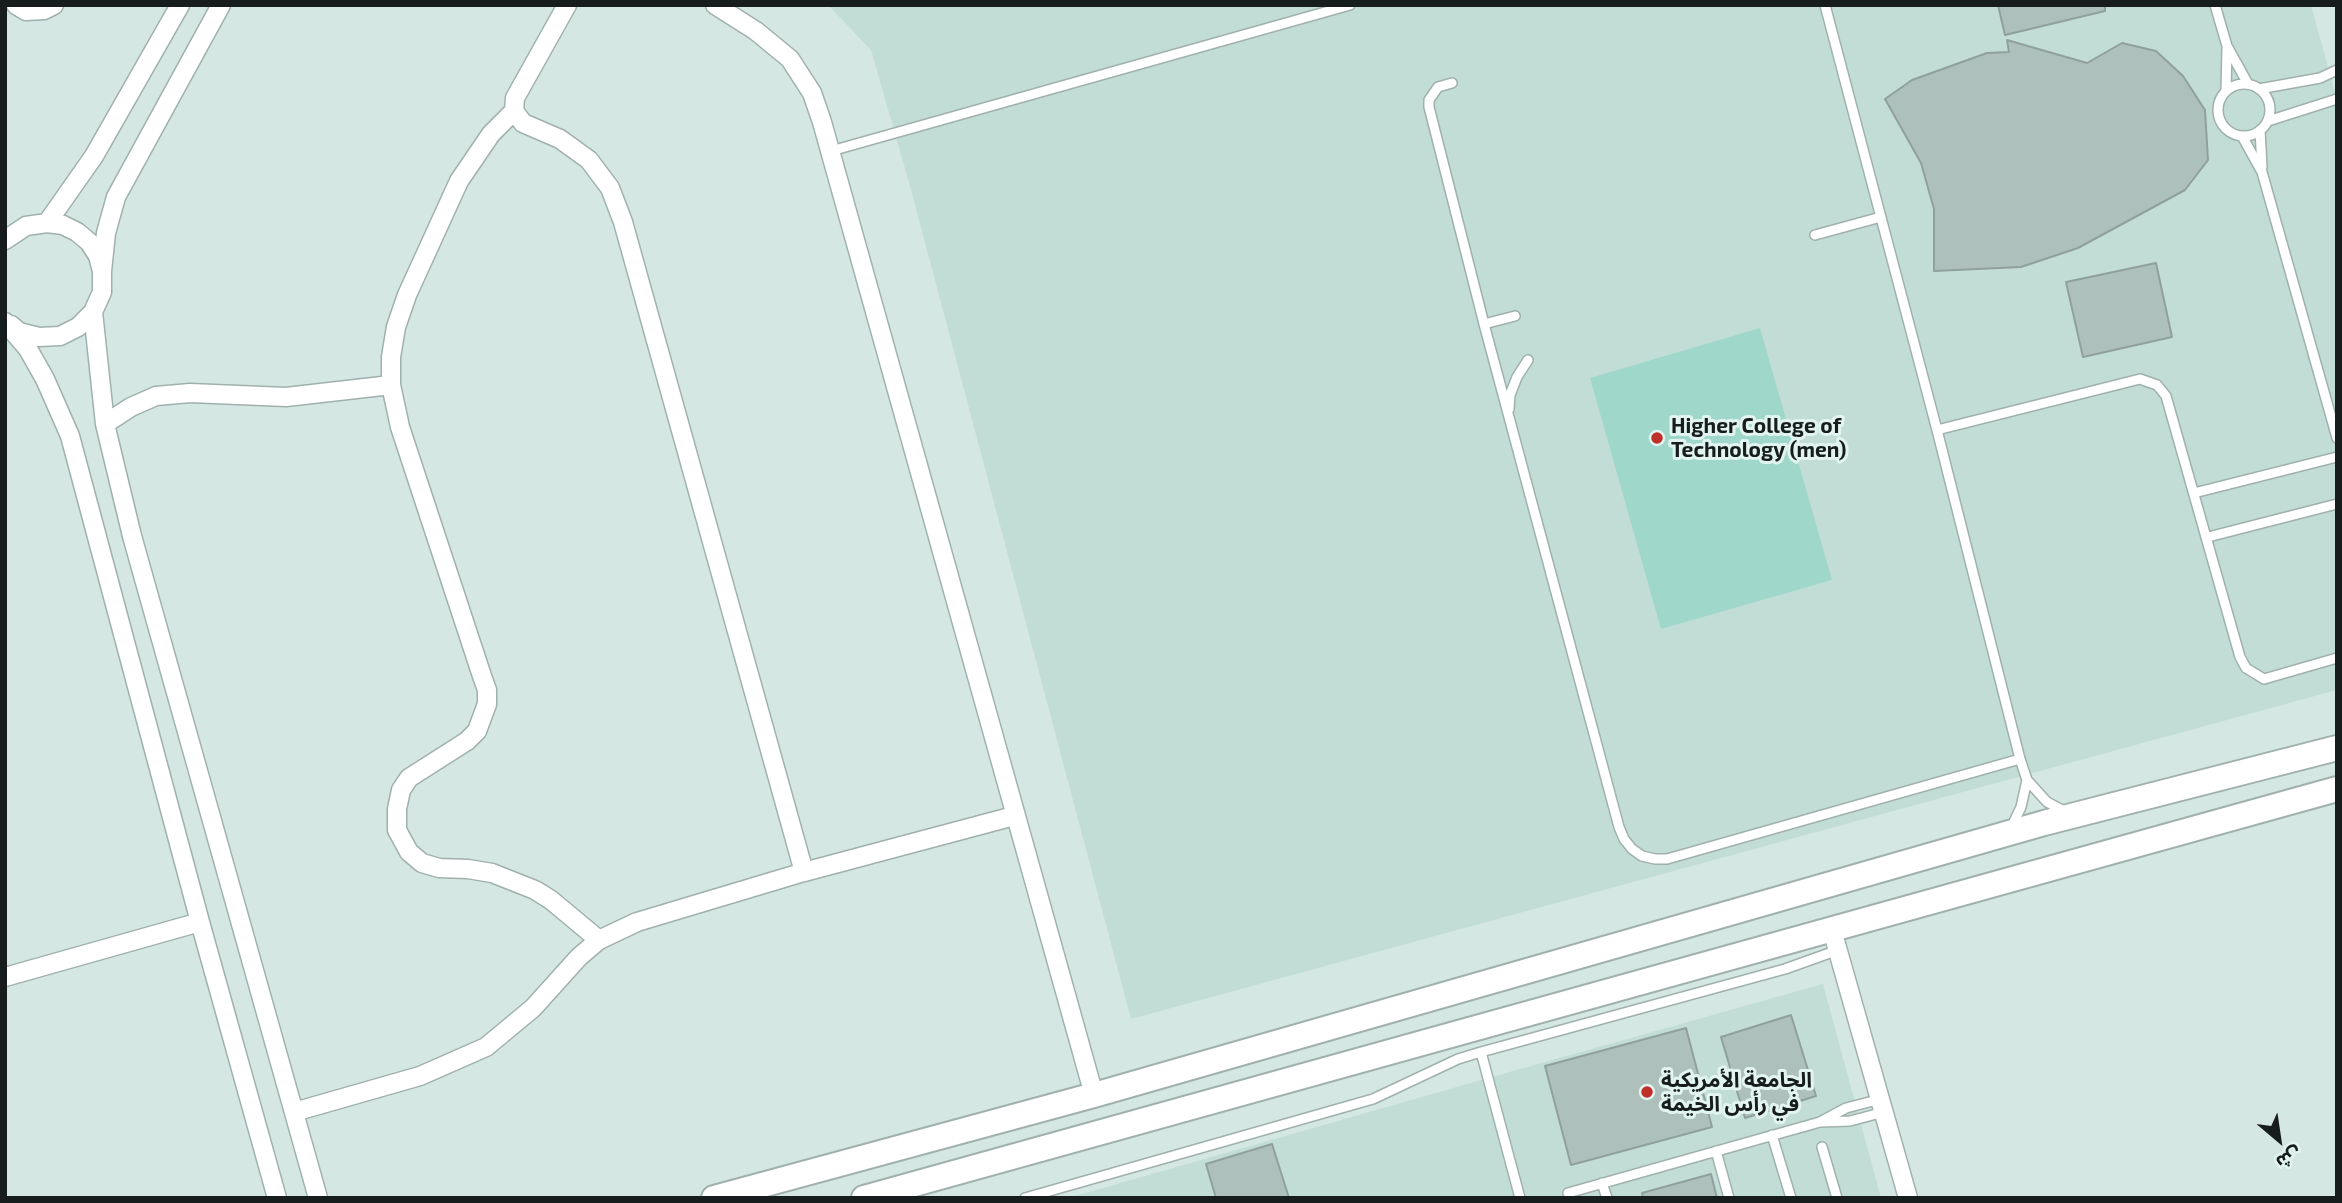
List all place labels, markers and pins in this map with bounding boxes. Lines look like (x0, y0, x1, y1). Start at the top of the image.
place label: Higher College of Technology (men) (1671, 413, 1846, 463)
marker: Higher College of Technology (men) (1649, 430, 1665, 446)
place label: الجامعة الأمريكية في رأس الخيمة (1661, 1067, 1812, 1117)
marker: الجامعة الأمريكية في رأس الخيمة (1639, 1084, 1655, 1100)

